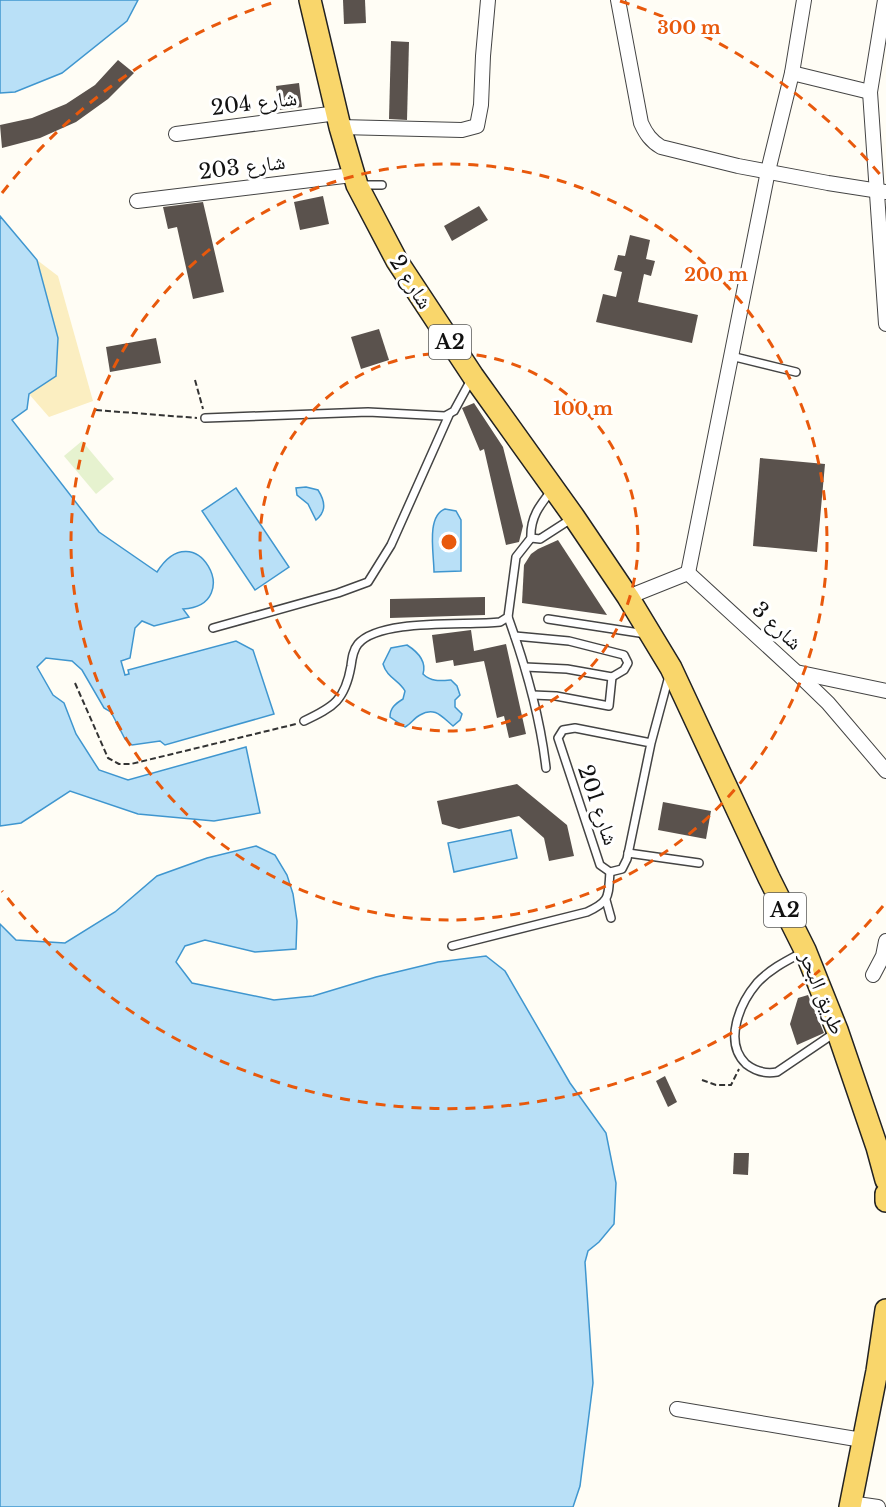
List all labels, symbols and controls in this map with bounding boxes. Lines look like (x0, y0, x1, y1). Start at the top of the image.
text: 300 m (657, 17, 721, 39)
street label: شارع 204 (210, 85, 298, 121)
street label: شارع 203 (197, 149, 287, 185)
street label: شارع 2 (384, 250, 438, 314)
text: 200 m (684, 264, 748, 286)
road number: A2 (429, 325, 471, 359)
text: 100 m (553, 398, 613, 420)
centre of rings (439, 532, 459, 552)
street label: شارع 3 (747, 596, 807, 656)
street label: شارع 201 (572, 761, 624, 849)
road number: A2 (764, 893, 806, 927)
street label: طريق البحر (793, 947, 850, 1038)

